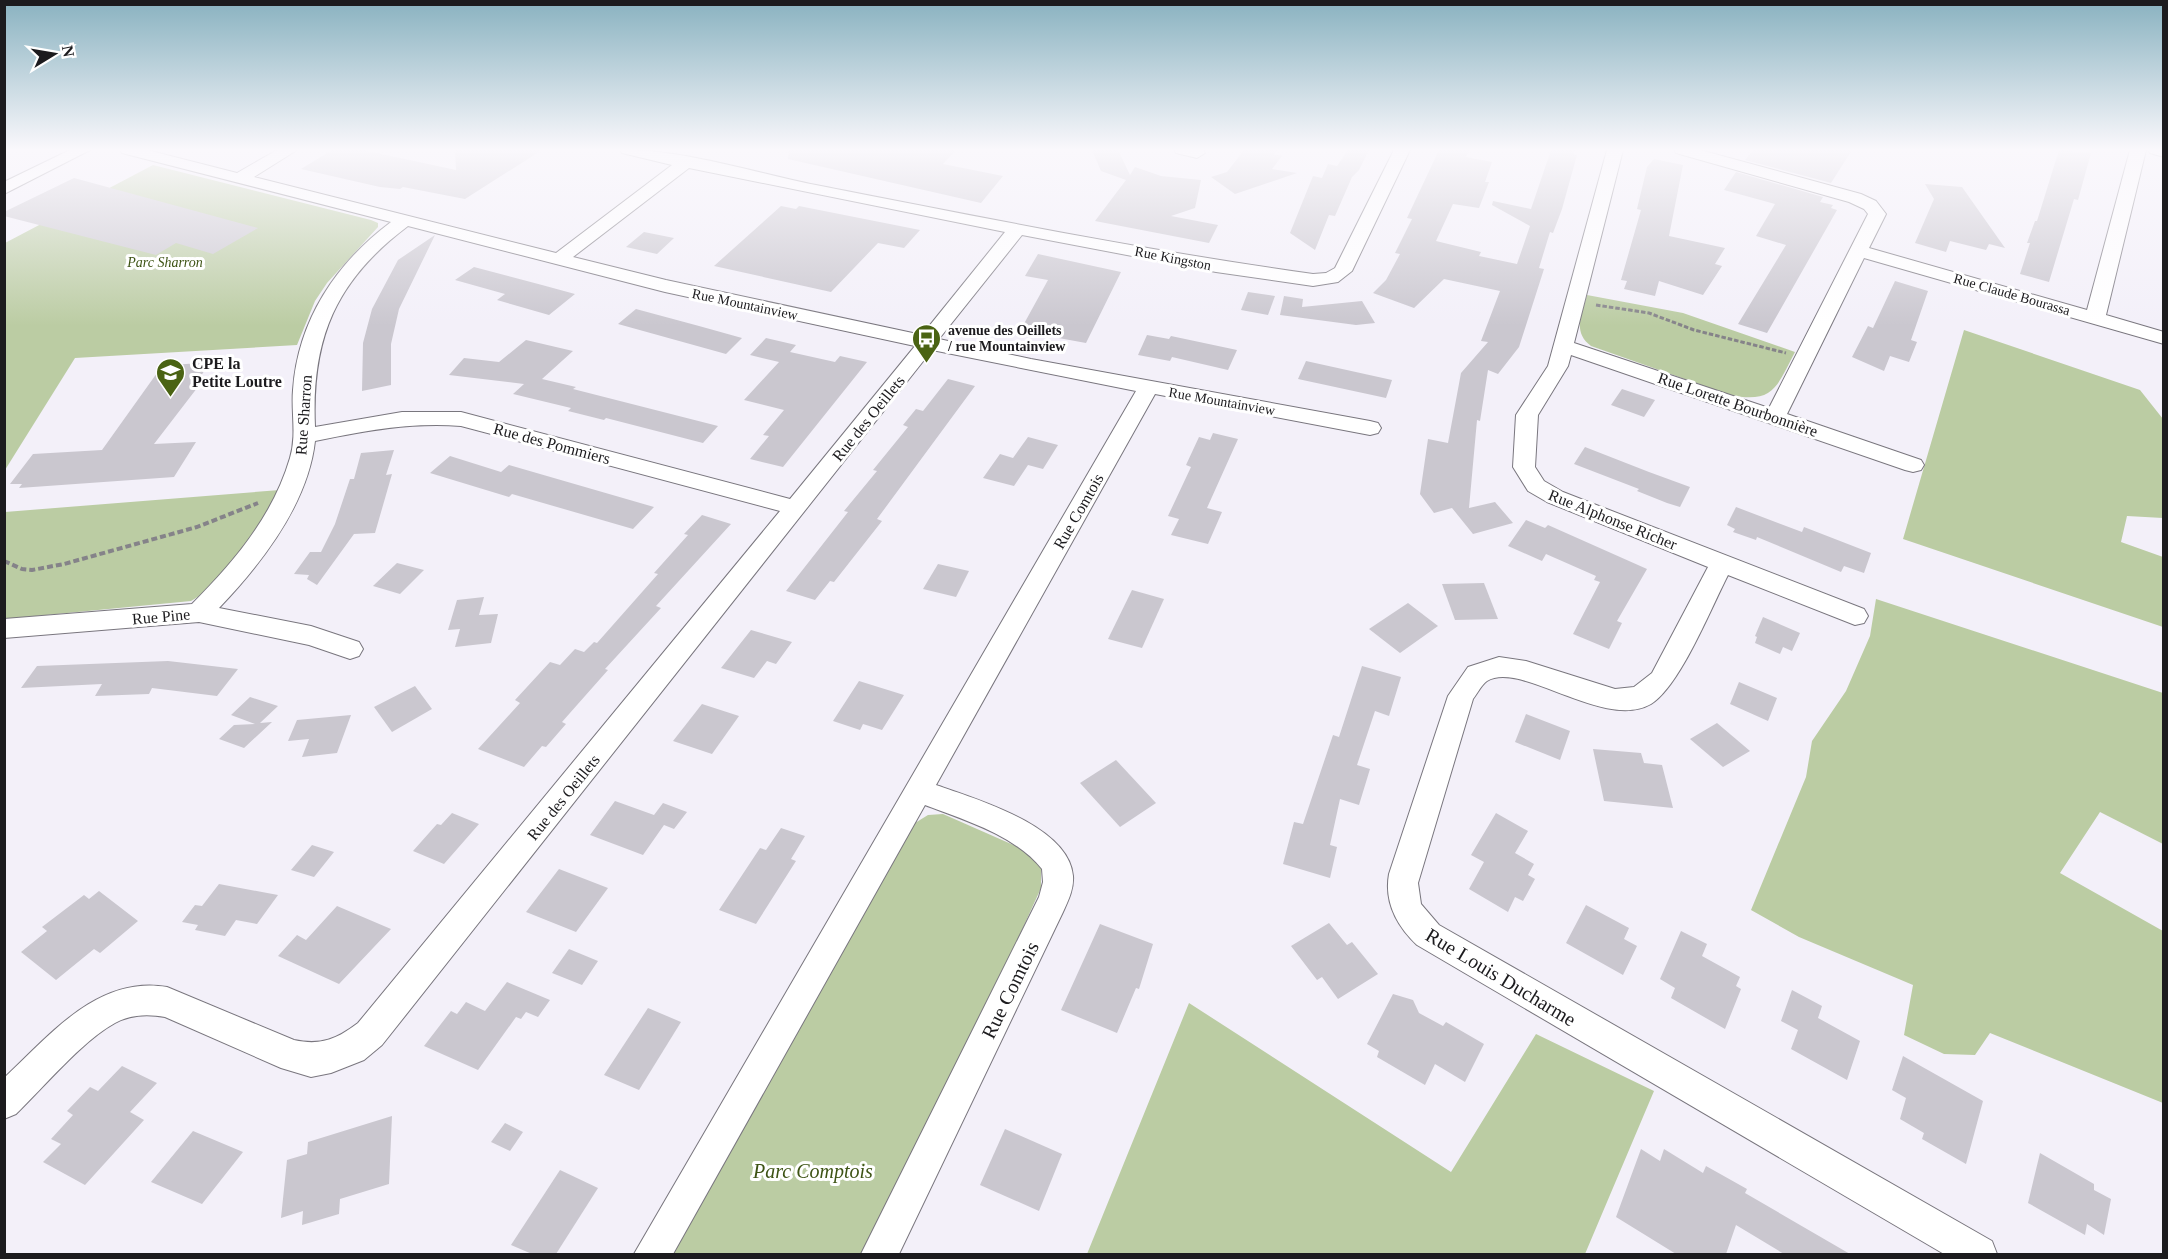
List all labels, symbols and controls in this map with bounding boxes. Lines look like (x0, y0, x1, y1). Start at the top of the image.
north arrow (24, 24, 84, 84)
text: N (59, 44, 78, 59)
street label: Rue Kingston (1133, 244, 1212, 273)
park label: Parc Sharron (126, 255, 203, 270)
street label: Rue Claude Bourassa (1952, 271, 2073, 319)
street label: Rue Mountainview (691, 286, 800, 323)
bus stop icon: avenue des Oeillets / rue Mountainview (911, 322, 943, 364)
place label: avenue des Oeillets / rue Mountainview (947, 323, 1066, 354)
place label: CPE la Petite Loutre (192, 355, 282, 390)
school or university icon: CPE la Petite Loutre (155, 356, 187, 398)
street label: Rue Lorette Bourbonnière (1656, 369, 1820, 440)
street label: Rue des Oeillets (829, 372, 908, 464)
street label: Rue Sharron (292, 374, 315, 456)
street label: Rue Mountainview (1168, 385, 1277, 418)
street label: Rue des Pommiers (492, 420, 612, 467)
street label: Rue Comtois (1050, 471, 1107, 552)
street label: Rue Alphonse Richer (1546, 486, 1680, 554)
street label: Rue Pine (131, 605, 191, 628)
street label: Rue des Oeillets (524, 751, 603, 843)
street label: Rue Louis Ducharme (1422, 924, 1580, 1031)
street label: Rue Comtois (977, 938, 1043, 1042)
park label: Parc Comptois (752, 1160, 873, 1183)

